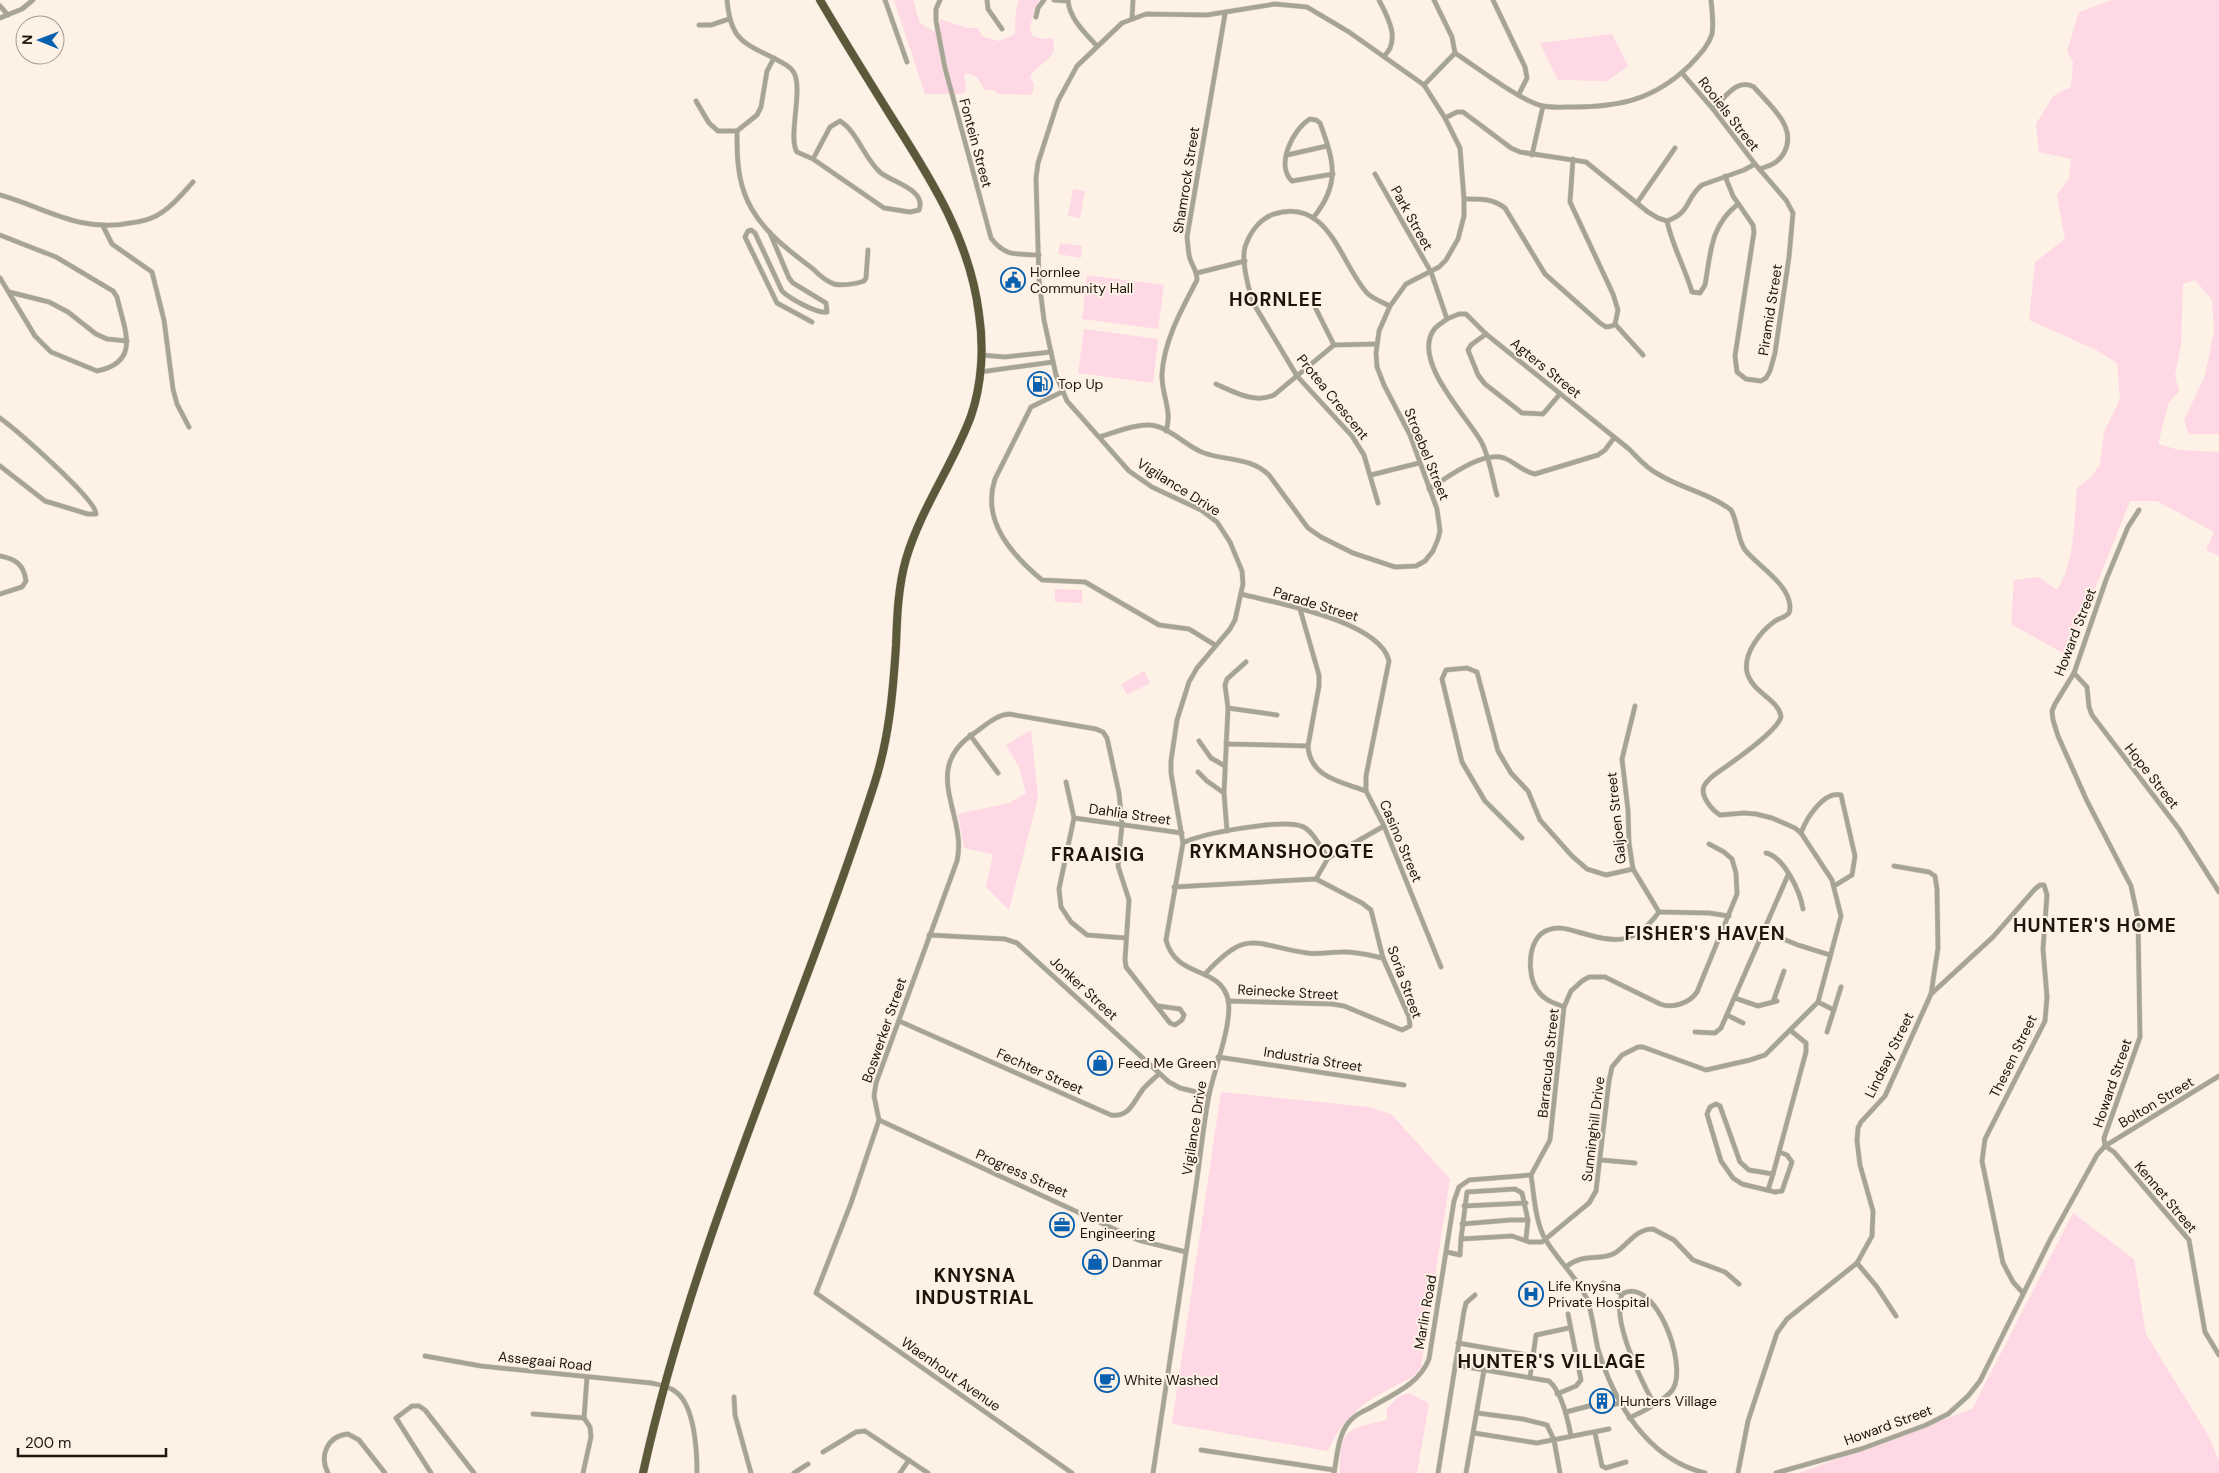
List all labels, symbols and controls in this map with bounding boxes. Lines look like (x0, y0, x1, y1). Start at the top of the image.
north arrow (15, 15, 65, 65)
text: N (18, 35, 36, 45)
street label: Rooiels Street (1694, 73, 1764, 155)
street label: Fontein Street (955, 96, 997, 190)
street label: Shamrock Street (1169, 125, 1203, 235)
street label: Park Street (1387, 183, 1437, 253)
place label: Hornlee Community Hall (1030, 263, 1133, 297)
street label: Piramid Street (1754, 263, 1786, 357)
public building icon: Hornlee Community Hall (1000, 267, 1026, 293)
district label: HORNLEE (1229, 287, 1323, 312)
street label: Agters Street (1507, 334, 1585, 402)
street label: Protea Crescent (1293, 351, 1373, 443)
fuel station icon: Top Up (1027, 371, 1053, 397)
place label: Top Up (1058, 375, 1104, 393)
street label: Stroebel Street (1400, 405, 1454, 503)
street label: Vigilance Drive (1134, 454, 1224, 520)
street label: Parade Street (1271, 582, 1361, 626)
street label: Howard Street (2050, 585, 2100, 679)
street label: Hope Street (2121, 740, 2183, 812)
street label: Galjoen Street (1602, 771, 1630, 865)
street label: Casino Street (1376, 797, 1426, 885)
street label: Dahlia Street (1088, 799, 1172, 829)
district label: RYKMANSHOOGTE (1189, 839, 1375, 864)
district label: FRAAISIG (1051, 842, 1145, 867)
district label: HUNTER'S HOME (2013, 913, 2177, 938)
district label: FISHER'S HAVEN (1624, 921, 1786, 946)
street label: Soria Street (1384, 943, 1426, 1021)
street label: Jonker Street (1046, 952, 1122, 1024)
street label: Boswerker Street (858, 975, 910, 1085)
street label: Reinecke Street (1237, 980, 1339, 1004)
street label: Barracuda Street (1533, 1007, 1563, 1119)
street label: Lindsay Street (1860, 1009, 1918, 1101)
street label: Thesen Street (1985, 1011, 2041, 1101)
street label: Howard Street (2088, 1036, 2136, 1130)
street label: Industria Street (1262, 1042, 1364, 1076)
street label: Fechter Street (994, 1044, 1086, 1098)
shop icon: Feed Me Green (1087, 1050, 1113, 1076)
place label: Feed Me Green (1118, 1054, 1217, 1072)
street label: Bolton Street (2115, 1072, 2197, 1132)
street label: Sunninghill Drive (1578, 1075, 1608, 1183)
street label: Vigilance Drive (1178, 1079, 1210, 1177)
street label: Progress Street (973, 1145, 1071, 1201)
street label: Kennet Street (2131, 1157, 2201, 1237)
place label: Venter Engineering (1080, 1208, 1156, 1242)
office icon: Venter Engineering (1049, 1212, 1075, 1238)
shop icon: Danmar (1082, 1249, 1108, 1275)
place label: Danmar (1112, 1253, 1163, 1271)
district label: KNYSNA INDUSTRIAL (915, 1263, 1035, 1310)
street label: Marlin Road (1410, 1273, 1440, 1351)
place label: Life Knysna Private Hospital (1548, 1277, 1649, 1311)
hospital icon: Life Knysna Private Hospital (1518, 1281, 1544, 1307)
street label: Waenhout Avenue (898, 1333, 1004, 1415)
street label: Assegaai Road (497, 1347, 593, 1375)
district label: HUNTER'S VILLAGE (1458, 1349, 1646, 1374)
cafe icon: White Washed (1094, 1367, 1120, 1393)
place label: White Washed (1124, 1371, 1218, 1389)
building icon: Hunters Village (1589, 1388, 1615, 1414)
place label: Hunters Village (1620, 1392, 1717, 1410)
street label: Howard Street (1841, 1401, 1935, 1449)
scale bar (18, 1426, 165, 1458)
text: 200 m (25, 1433, 71, 1453)

